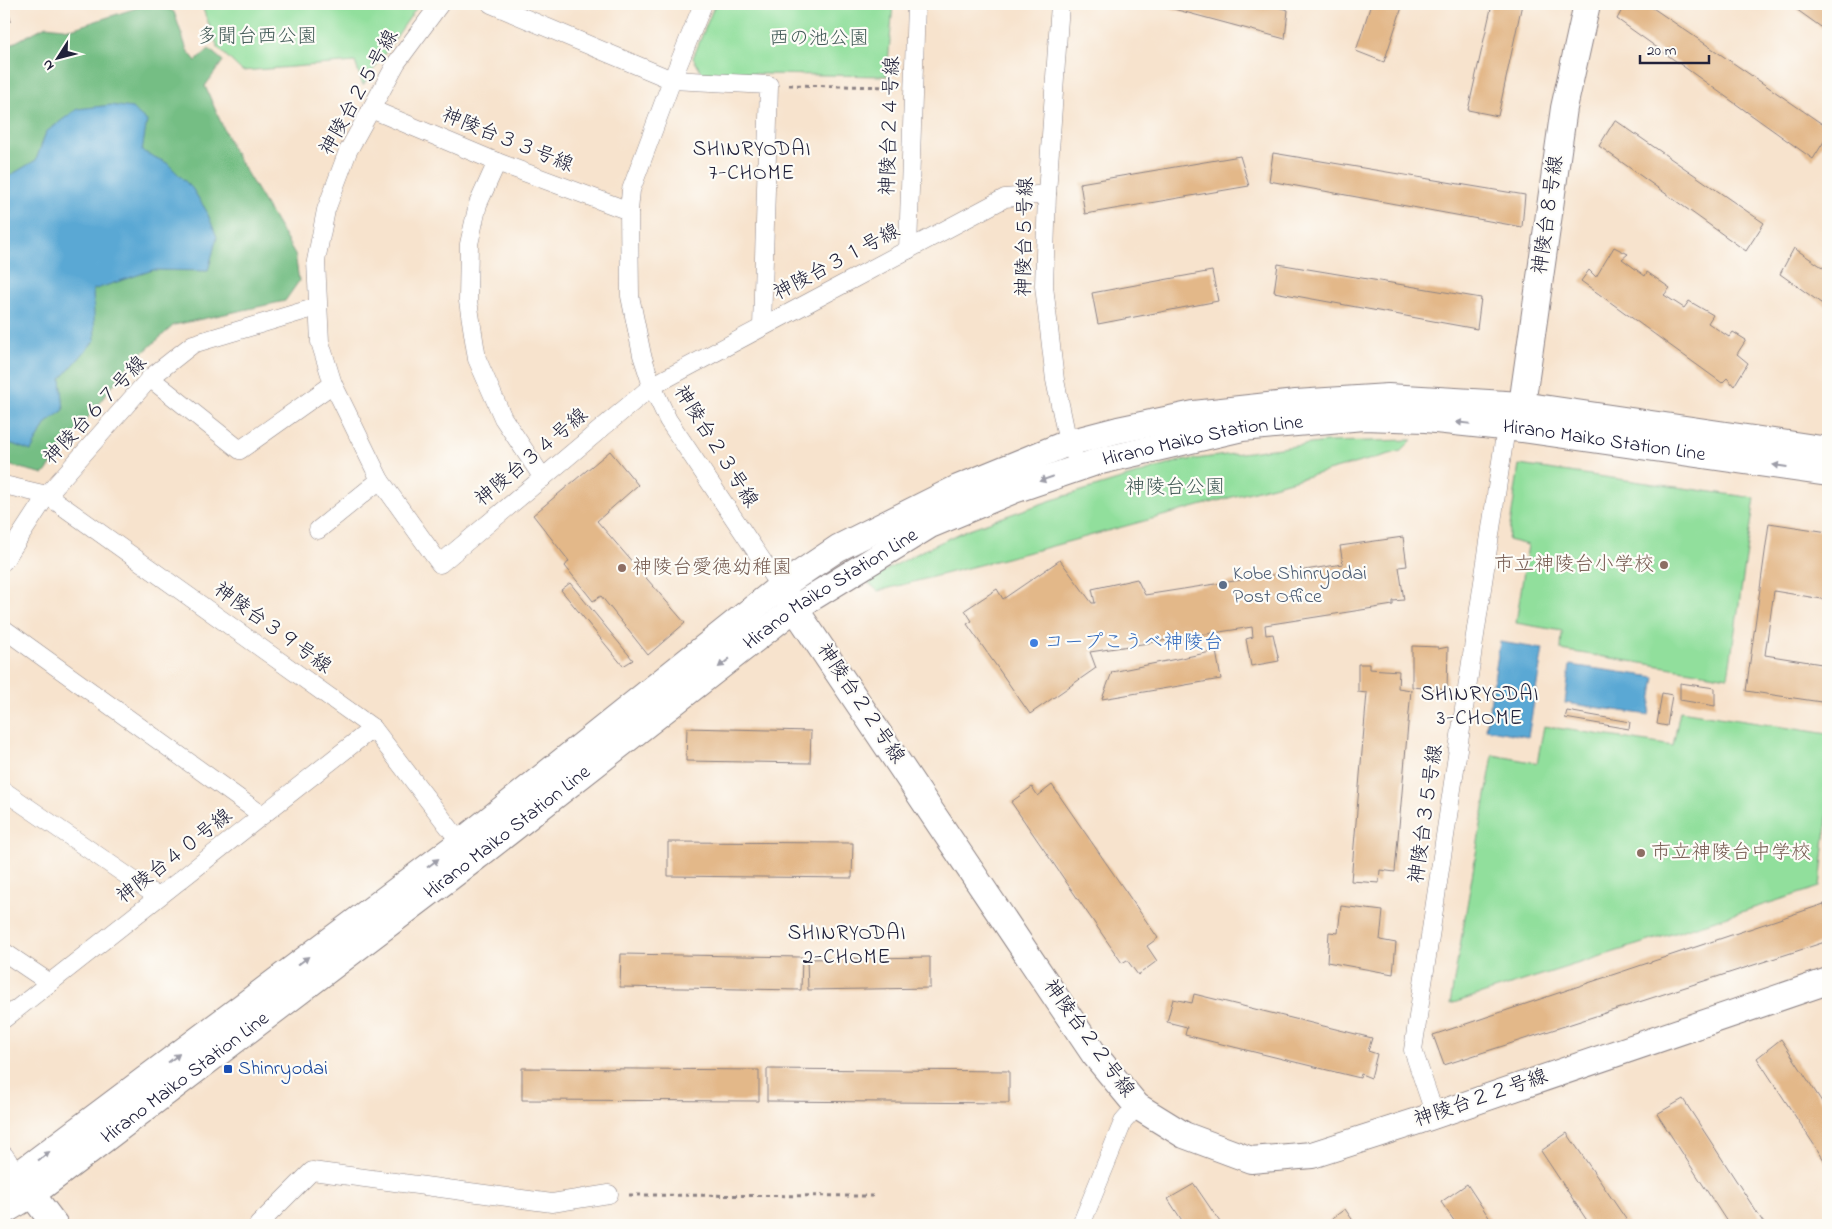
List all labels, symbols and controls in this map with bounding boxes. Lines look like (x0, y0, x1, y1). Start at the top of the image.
park label: 多聞台西公園 (197, 23, 317, 52)
street label: 神陵台２５号線 (313, 25, 407, 161)
park label: 西の池公園 (769, 25, 869, 54)
north arrow (32, 32, 82, 82)
scale bar (1640, 32, 1708, 64)
text: 20 m (1647, 40, 1677, 62)
text: N (37, 55, 60, 75)
street label: 神陵台２４号線 (874, 56, 908, 196)
street label: 神陵台３３号線 (437, 101, 577, 181)
district label: SHINRYODAI 7-CHOME (693, 135, 811, 189)
street label: 神陵台８号線 (1526, 154, 1572, 276)
street label: 神陵台５号線 (1010, 177, 1042, 297)
street label: 神陵台３１号線 (768, 217, 906, 309)
street label: 神陵台６７号線 (38, 350, 154, 472)
street label: 神陵台２３号線 (666, 380, 764, 514)
street label: 神陵台３４号線 (469, 402, 595, 514)
street label: Hirano Maiko Station Line (1099, 408, 1304, 475)
street label: Hirano Maiko Station Line (1502, 413, 1707, 470)
one-way arrow (1455, 419, 1471, 427)
one-way arrow (1772, 462, 1788, 470)
park label: 神陵台公園 (1125, 474, 1225, 503)
one-way arrow (1038, 476, 1053, 483)
street label: Hirano Maiko Station Line (737, 521, 924, 658)
place label: 市立神陵台小学校 (1494, 551, 1654, 580)
place label: 神陵台愛徳幼稚園 (632, 554, 792, 583)
marker: 市立神陵台小学校 (1658, 559, 1670, 571)
place label: Kobe Shinryodai Post Office (1233, 560, 1367, 612)
marker: 神陵台愛徳幼稚園 (616, 562, 628, 574)
street label: 神陵台３９号線 (207, 576, 337, 682)
marker: Kobe Shinryodai Post Office (1217, 579, 1229, 591)
place label: コープこうべ神陵台 (1044, 629, 1223, 658)
marker: コープこうべ神陵台 (1028, 637, 1040, 649)
street label: 神陵台２２号線 (809, 638, 911, 770)
one-way arrow (718, 658, 731, 669)
district label: SHINRYODAI 3-CHOME (1421, 680, 1539, 734)
street label: 神陵台３５号線 (1403, 743, 1451, 885)
street label: Hirano Maiko Station Line (418, 758, 597, 906)
street label: 神陵台４０号線 (111, 802, 239, 912)
place label: 市立神陵台中学校 (1651, 839, 1811, 868)
marker: 市立神陵台中学校 (1635, 847, 1647, 859)
one-way arrow (426, 858, 440, 868)
district label: SHINRYODAI 2-CHOME (788, 919, 906, 973)
one-way arrow (296, 955, 309, 966)
street label: 神陵台２２号線 (1035, 974, 1141, 1104)
street label: Hirano Maiko Station Line (95, 1005, 275, 1151)
one-way arrow (167, 1053, 180, 1063)
place label: Shinryodai (238, 1055, 328, 1084)
marker: Shinryodai (222, 1063, 234, 1075)
street label: 神陵台２２号線 (1410, 1063, 1552, 1135)
one-way arrow (37, 1151, 51, 1161)

